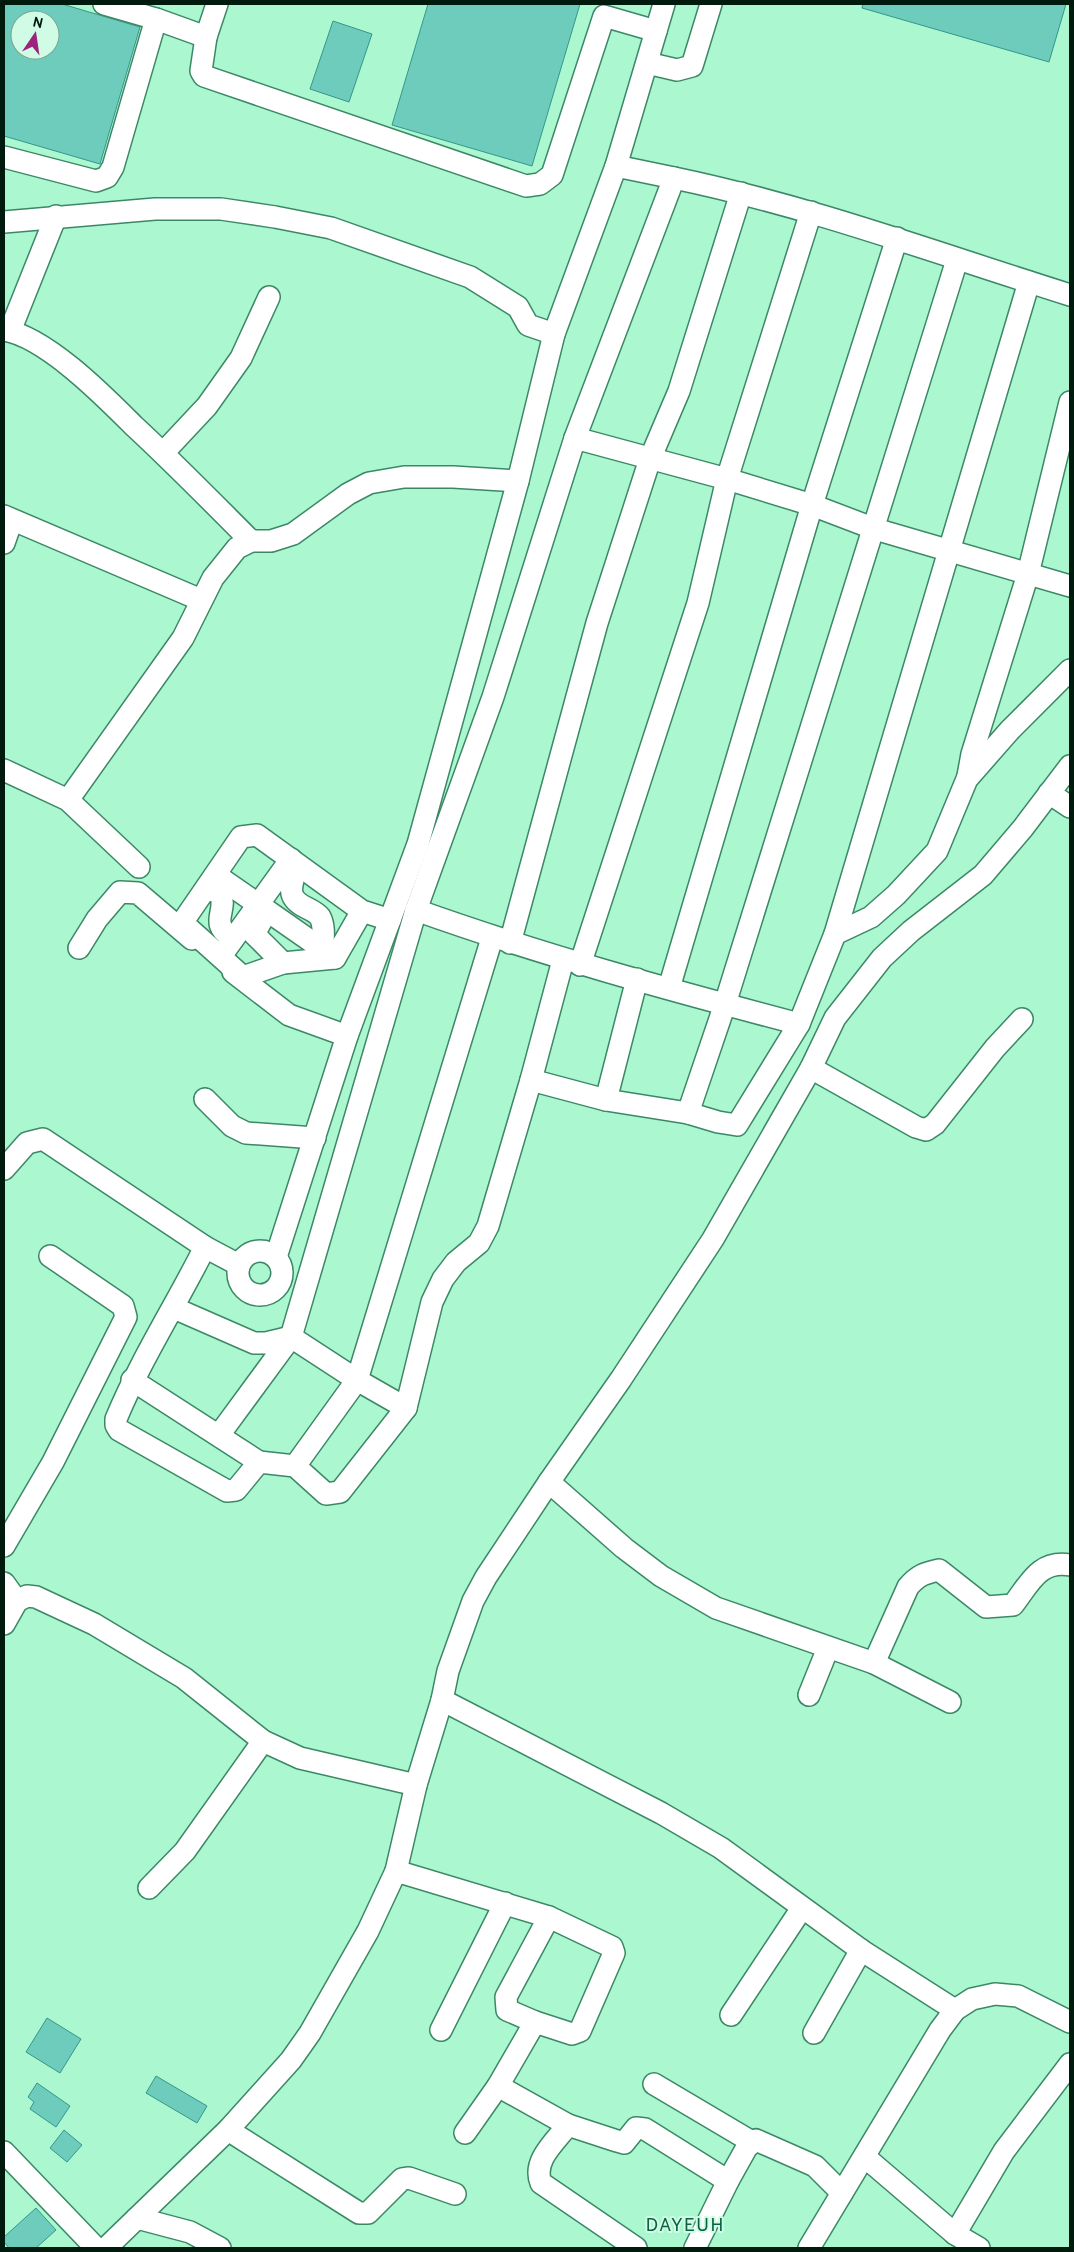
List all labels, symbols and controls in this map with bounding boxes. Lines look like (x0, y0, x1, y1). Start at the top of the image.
north arrow (10, 10, 60, 60)
text: N (31, 14, 44, 33)
district label: DAYEUH (646, 2214, 724, 2238)

